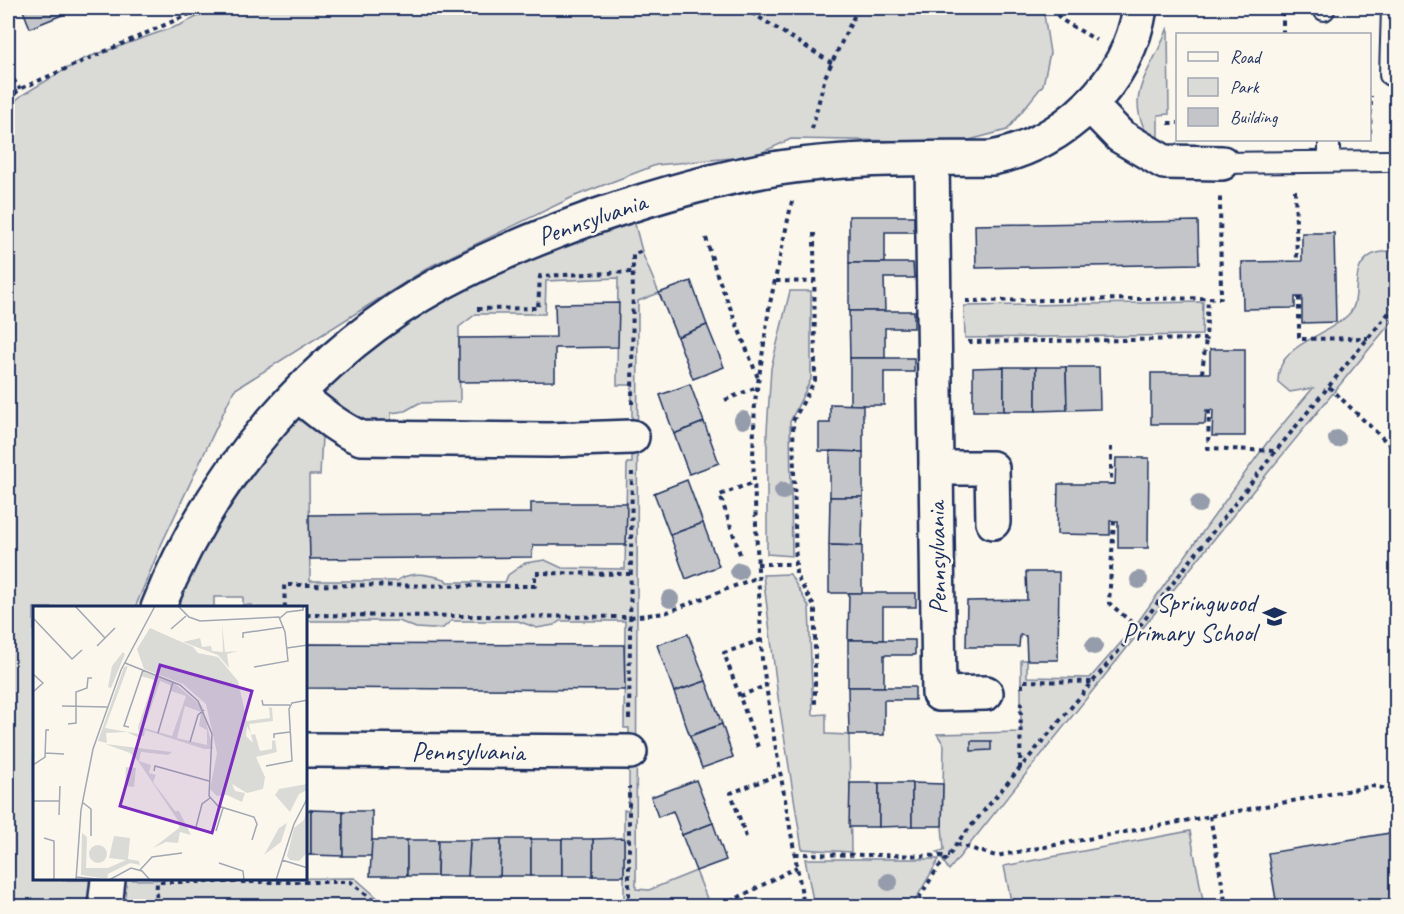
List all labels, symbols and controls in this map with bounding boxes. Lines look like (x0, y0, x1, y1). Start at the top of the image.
legend (1176, 33, 1371, 141)
text: Road (1230, 46, 1263, 68)
text: Park (1230, 76, 1260, 98)
text: Building (1230, 106, 1279, 128)
street label: Pennsylvania (533, 184, 653, 253)
street label: Pennsylvania (919, 499, 954, 615)
place label: Springwood Primary School (1122, 586, 1261, 649)
school or university icon: Springwood Primary School (1261, 604, 1287, 630)
inset map (33, 606, 308, 881)
street label: Pennsylvania (412, 735, 527, 768)

